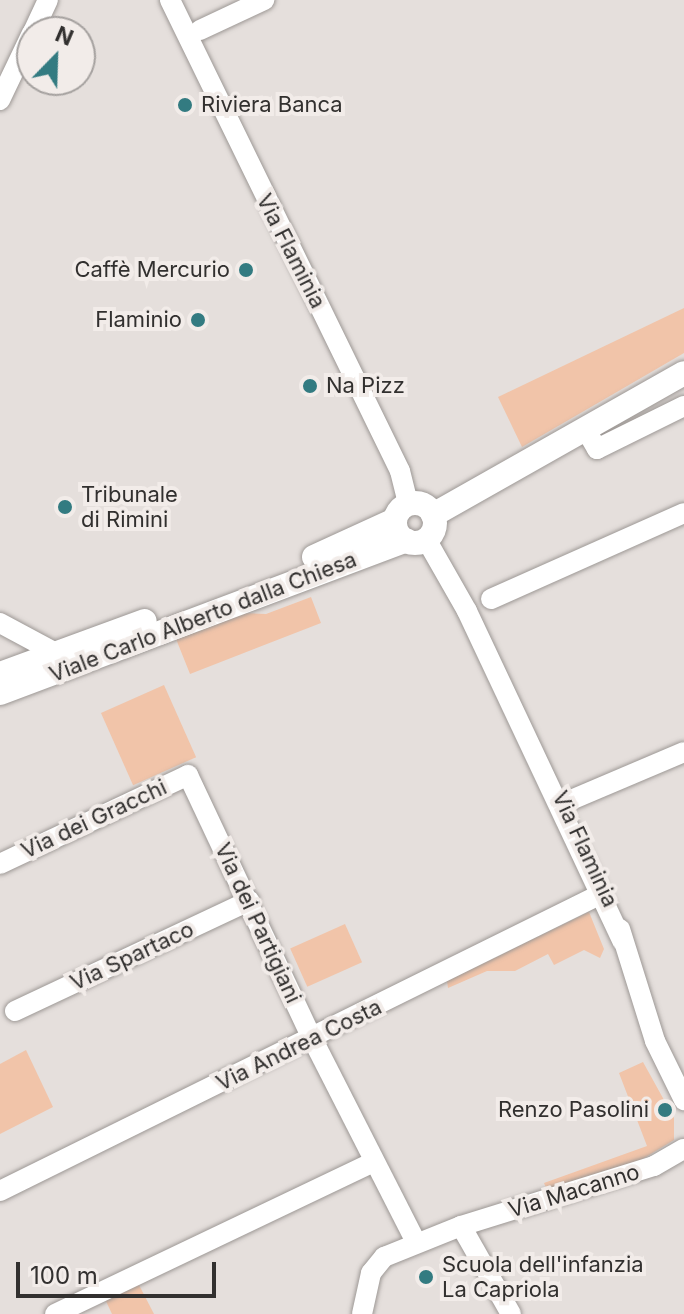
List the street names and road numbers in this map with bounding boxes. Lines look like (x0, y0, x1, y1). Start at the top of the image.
street label: Via Flaminia (251, 189, 331, 313)
street label: Viale Carlo Alberto dalla Chiesa (46, 546, 360, 688)
street label: Via dei Gracchi (17, 774, 171, 864)
street label: Via Flaminia (547, 787, 623, 911)
street label: Via dei Partigiani (209, 839, 307, 1007)
street label: Via Spartaco (66, 916, 198, 996)
street label: Via Andrea Costa (212, 994, 386, 1096)
street label: Via Macanno (505, 1159, 643, 1223)

